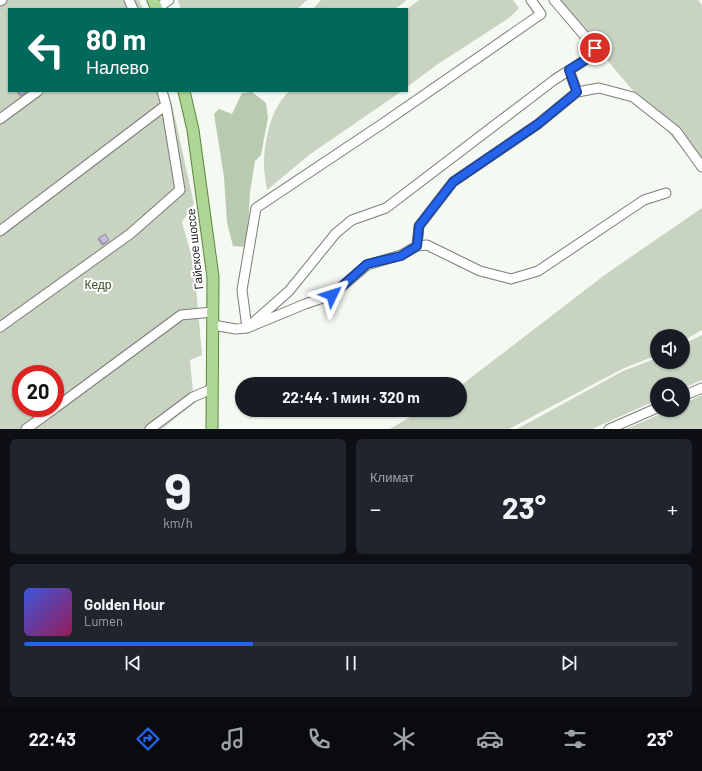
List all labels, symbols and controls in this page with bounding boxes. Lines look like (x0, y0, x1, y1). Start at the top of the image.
text: 80 m (86, 22, 146, 56)
icon: left (20, 24, 72, 76)
pin (578, 31, 612, 65)
icon: arrive (584, 37, 606, 59)
text: Налево (86, 56, 149, 78)
street label: Гайское шоссе (183, 208, 205, 290)
position arrow (311, 274, 353, 316)
park label: Кедр (84, 277, 112, 292)
map controls (650, 329, 690, 417)
button: sound (650, 329, 690, 369)
speed limit sign: 20 (12, 365, 64, 417)
button: search (650, 377, 690, 417)
text: 22:44 · 1 мин · 320 m (282, 388, 420, 406)
text: 9 (164, 458, 192, 520)
text: Климат (370, 469, 414, 485)
text: 23° (502, 489, 546, 525)
text: − (370, 495, 381, 521)
text: + (667, 495, 678, 521)
text: km/h (163, 515, 193, 531)
text: Golden Hour (84, 595, 165, 613)
text: Lumen (84, 613, 123, 629)
icon: previous (122, 652, 144, 674)
icon: pause (340, 652, 362, 674)
icon: next (558, 652, 580, 674)
icon: directions (134, 725, 162, 753)
icon: music (219, 725, 247, 753)
icon: phone (305, 725, 333, 753)
icon: climate (390, 725, 418, 753)
icon: car (476, 725, 504, 753)
icon: filters (561, 725, 589, 753)
text: 22:43 (29, 728, 76, 750)
text: 23° (647, 728, 673, 750)

